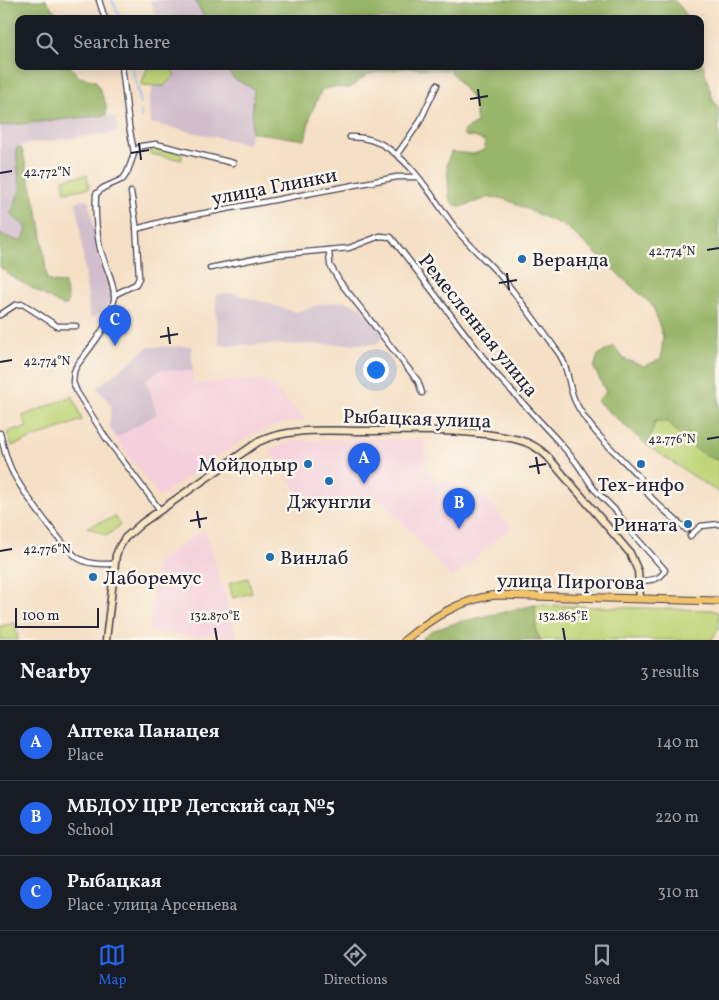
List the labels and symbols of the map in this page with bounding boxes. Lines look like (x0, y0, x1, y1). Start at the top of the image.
street label: улица Глинки (209, 162, 340, 214)
text: 42.772°N (23, 165, 71, 181)
text: 42.774°N (649, 244, 696, 260)
place label: Веранда (532, 247, 609, 275)
street label: Ремесленная улица (411, 249, 544, 404)
marker: Веранда (516, 253, 528, 265)
pin: C (99, 305, 131, 346)
text: 42.774°N (24, 354, 71, 370)
your location (363, 357, 389, 383)
street label: Рыбацкая улица (342, 403, 492, 437)
text: 42.776°N (648, 432, 696, 448)
pin: A (348, 443, 380, 484)
place label: Мойдодыр (198, 452, 298, 480)
marker: Мойдодыр (302, 458, 314, 470)
marker: Тех-инфо (635, 458, 647, 470)
place label: Тех-инфо (598, 472, 684, 500)
marker: Джунгли (323, 475, 335, 487)
pin: B (443, 488, 475, 529)
place label: Джунгли (287, 489, 371, 517)
place label: Рината (613, 512, 678, 540)
marker: Рината (682, 518, 694, 530)
text: 42.776°N (23, 542, 71, 558)
place label: Винлаб (280, 545, 348, 573)
marker: Винлаб (264, 551, 276, 563)
place label: Лаборемус (103, 565, 202, 593)
street label: улица Пирогова (497, 568, 645, 598)
marker: Лаборемус (87, 571, 99, 583)
scale bar (15, 605, 99, 628)
text: 132.870°E (190, 609, 240, 625)
text: 132.865°E (538, 609, 588, 625)

